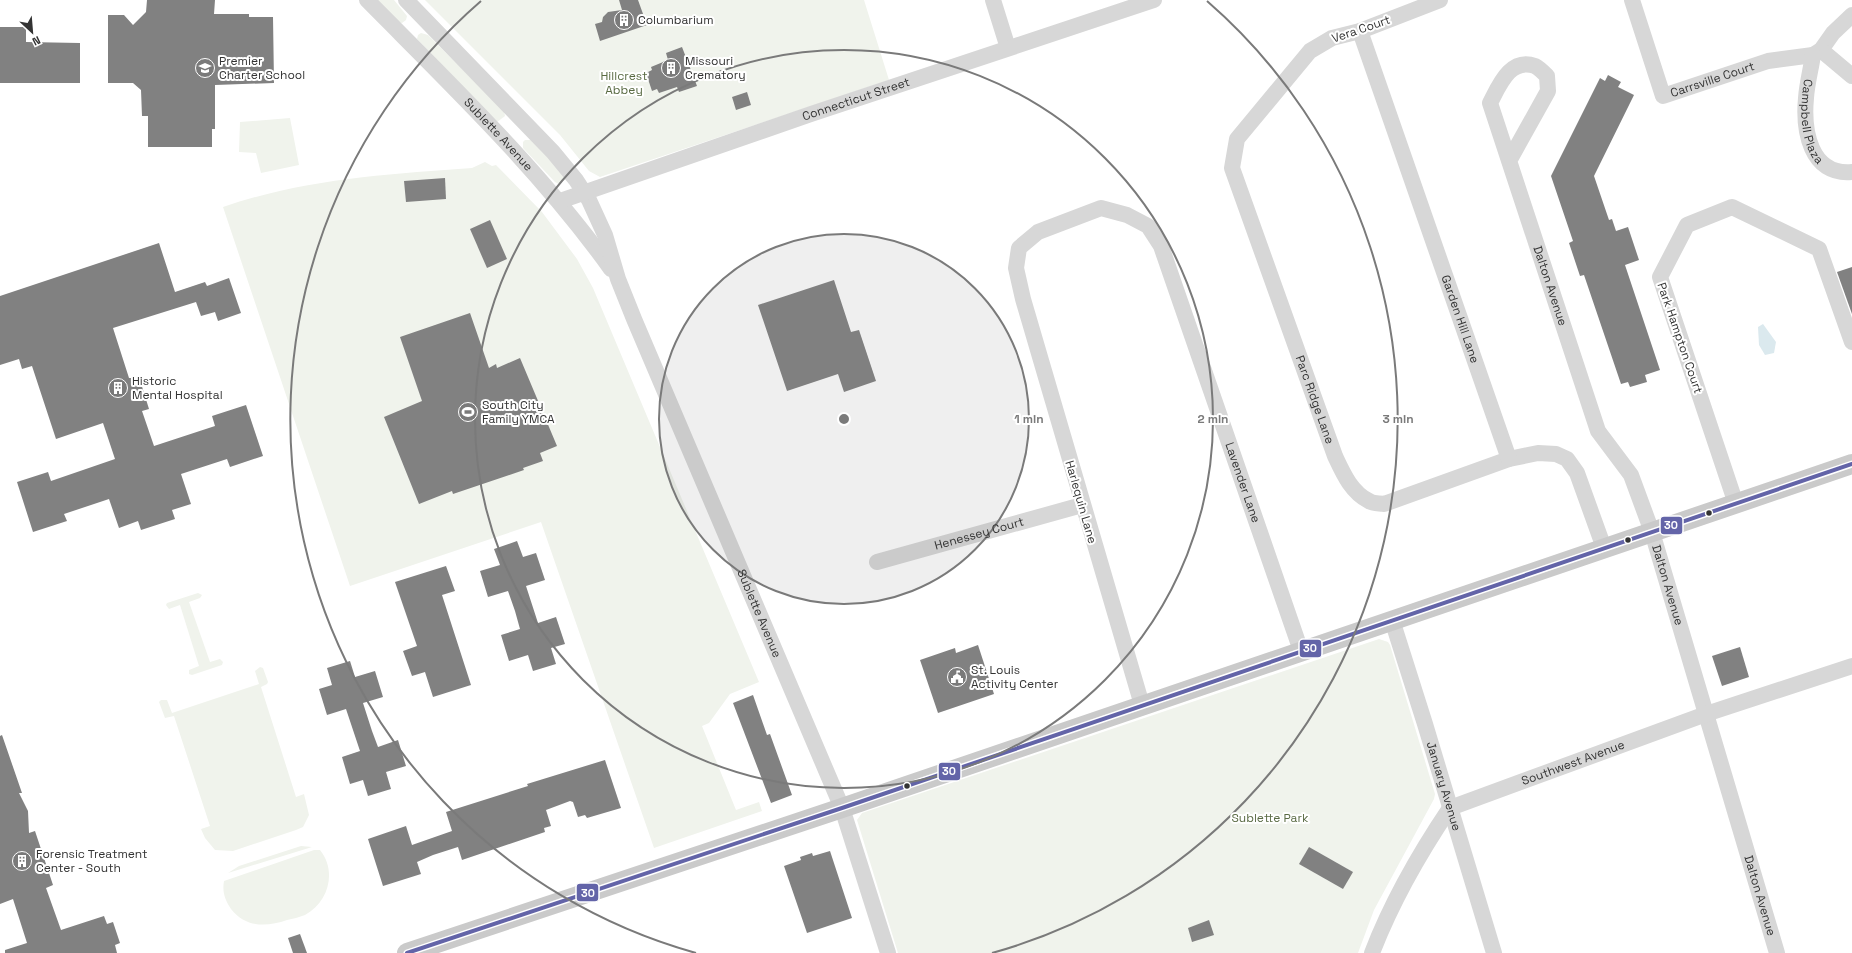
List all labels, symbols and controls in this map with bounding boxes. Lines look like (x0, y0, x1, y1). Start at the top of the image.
building icon: Columbarium (613, 9, 635, 31)
north arrow (12, 12, 52, 52)
place label: Columbarium (638, 12, 713, 28)
street label: Vera Court (1330, 12, 1392, 46)
text: N (30, 33, 43, 49)
place label: Premier Charter School (219, 53, 305, 83)
place label: Missouri Crematory (685, 53, 746, 83)
school or university icon: Premier Charter School (194, 57, 216, 79)
building icon: Missouri Crematory (660, 57, 682, 79)
street label: Carrsville Court (1668, 58, 1757, 101)
park label: Hillcrest Abbey (601, 68, 648, 98)
street label: Connecticut Street (800, 74, 912, 124)
street label: Campbell Plaza (1797, 78, 1827, 167)
street label: Sublette Avenue (460, 95, 536, 174)
street label: Dalton Avenue (1530, 244, 1571, 328)
street label: Garden Hill Lane (1438, 273, 1483, 365)
street label: Park Hampton Court (1654, 280, 1706, 396)
street label: Parc Ridge Lane (1292, 353, 1338, 446)
place label: Historic Mental Hospital (132, 373, 223, 403)
building icon: Historic Mental Hospital (107, 377, 129, 399)
place label: South City Family YMCA (482, 397, 555, 427)
sports icon: South City Family YMCA (457, 401, 479, 423)
text: 1 min (1014, 411, 1044, 427)
text: 2 min (1197, 411, 1229, 427)
text: 3 min (1382, 411, 1414, 427)
centre of rings (837, 412, 851, 426)
street label: Lavender Lane (1221, 440, 1264, 525)
street label: Harlequin Lane (1061, 459, 1101, 545)
unlabelled marker (1704, 508, 1714, 518)
street label: Henessey Court (933, 514, 1026, 554)
line badge: 30 (1660, 516, 1683, 535)
text: 30 (1664, 518, 1678, 532)
unlabelled marker (1623, 535, 1633, 545)
street label: Dalton Avenue (1648, 543, 1687, 627)
street label: Sublette Avenue (733, 567, 785, 660)
line badge: 30 (1299, 639, 1322, 658)
text: 30 (1303, 641, 1317, 655)
place label: St. Louis Activity Center (971, 662, 1059, 692)
public building icon: St. Louis Activity Center (946, 666, 968, 688)
street label: Southwest Avenue (1519, 737, 1627, 789)
street label: January Avenue (1423, 740, 1465, 833)
line badge: 30 (938, 762, 961, 781)
text: 30 (942, 764, 956, 778)
unlabelled marker (902, 781, 912, 791)
park label: Sublette Park (1232, 810, 1309, 826)
place label: Forensic Treatment Center - South (36, 846, 148, 876)
building icon: Forensic Treatment Center - South (11, 850, 33, 872)
street label: Dalton Avenue (1740, 853, 1779, 938)
line badge: 30 (576, 883, 599, 902)
text: 30 (581, 886, 595, 900)

